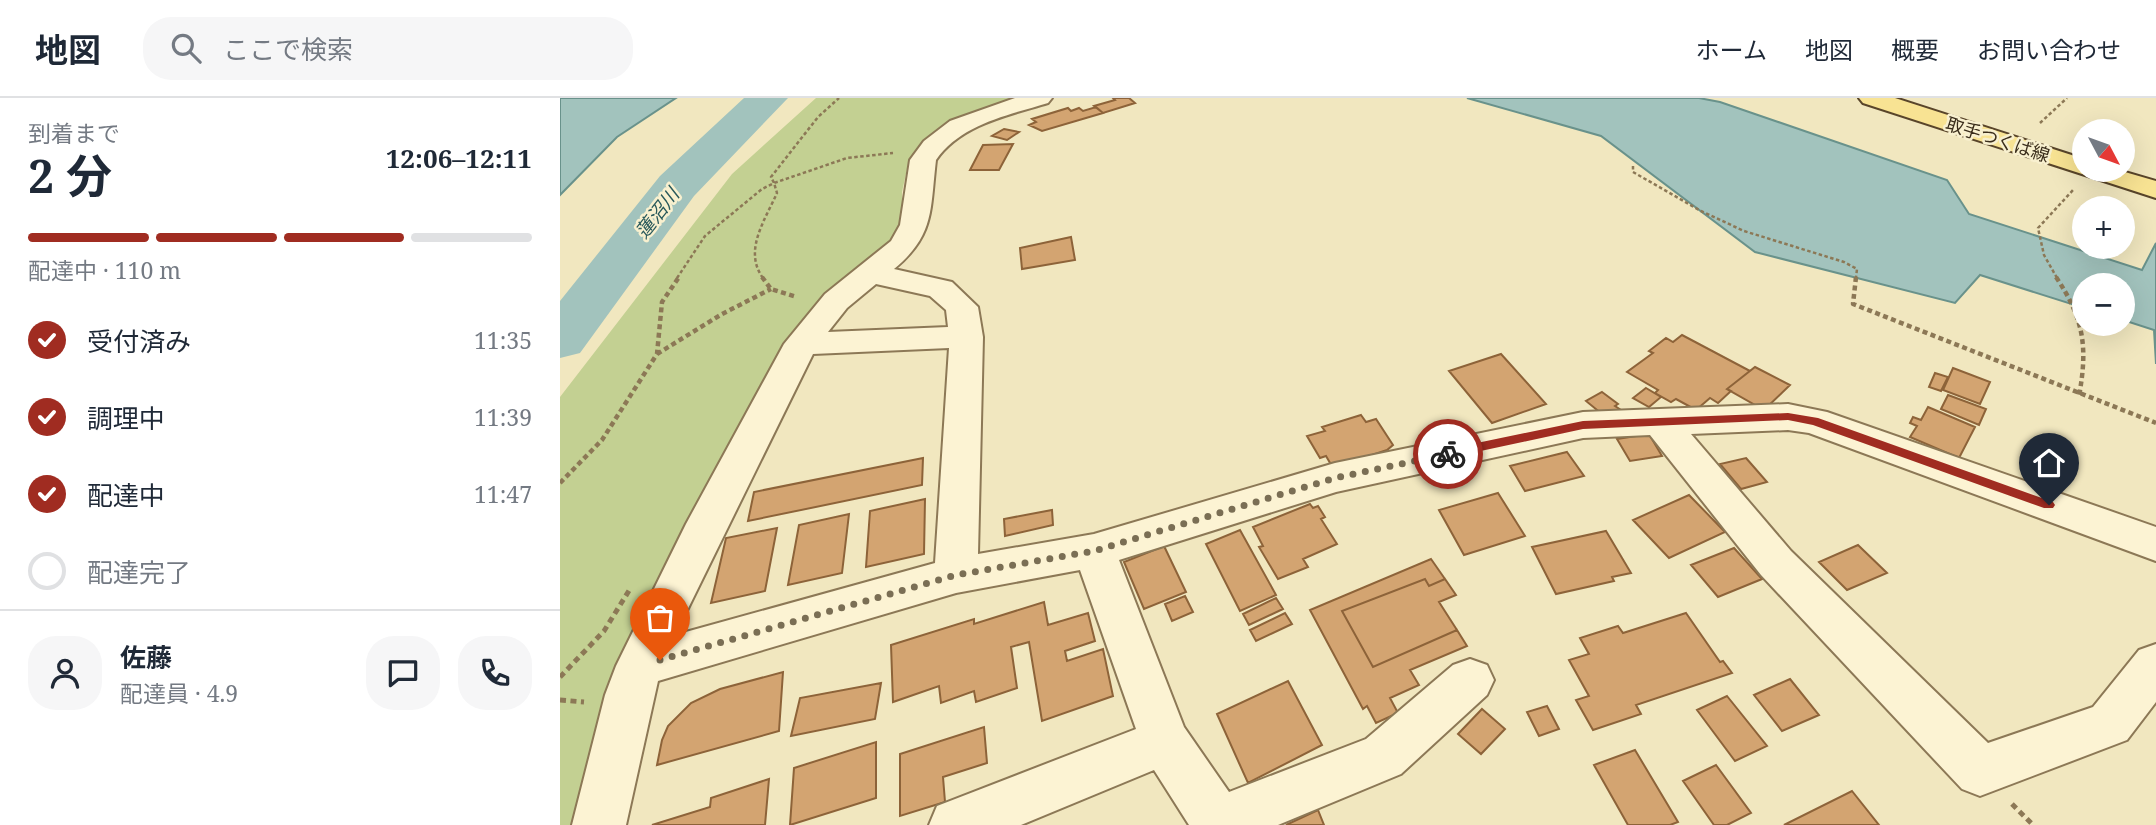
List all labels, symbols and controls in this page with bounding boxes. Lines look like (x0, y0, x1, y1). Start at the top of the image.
search box (143, 17, 633, 80)
text: 地図 (35, 27, 101, 72)
icon: search (167, 29, 205, 67)
text: ここで検索 (223, 31, 353, 67)
text: ホーム (1696, 33, 1767, 66)
text: 地図 (1805, 33, 1853, 66)
text: 概要 (1891, 33, 1939, 66)
text: お問い合わせ (1977, 33, 2121, 66)
street label: 取手つくば線 (1943, 111, 2053, 167)
text: 到着まで (28, 117, 120, 149)
north arrow (2072, 119, 2135, 182)
map controls (2072, 119, 2135, 336)
text: 12:06–12:11 (386, 140, 532, 176)
text: 2 分 (28, 144, 112, 206)
water label: 蓮沼川 (629, 181, 686, 243)
button: + (2072, 196, 2135, 259)
text: 配達中 · 110 m (28, 254, 181, 286)
button: − (2072, 273, 2135, 336)
icon: check (28, 321, 66, 359)
text: 受付済み (87, 323, 191, 359)
text: 11:35 (474, 324, 532, 356)
icon: check (28, 398, 66, 436)
text: 調理中 (87, 400, 165, 436)
text: 11:39 (474, 401, 532, 433)
courier (1413, 419, 1483, 489)
pin (2019, 433, 2079, 505)
icon: bike (1429, 435, 1467, 473)
icon: home (2030, 444, 2068, 482)
icon: check (28, 475, 66, 513)
text: 配達中 (87, 477, 165, 513)
text: 11:47 (474, 478, 532, 510)
text: 配達完了 (87, 554, 191, 590)
pin (630, 588, 690, 660)
icon: bag (641, 599, 679, 637)
button: person (28, 636, 102, 710)
button: chat (366, 636, 440, 710)
button: phone (458, 636, 532, 710)
text: 佐藤 (120, 639, 172, 675)
text: 配達員 · 4.9 (120, 677, 238, 709)

